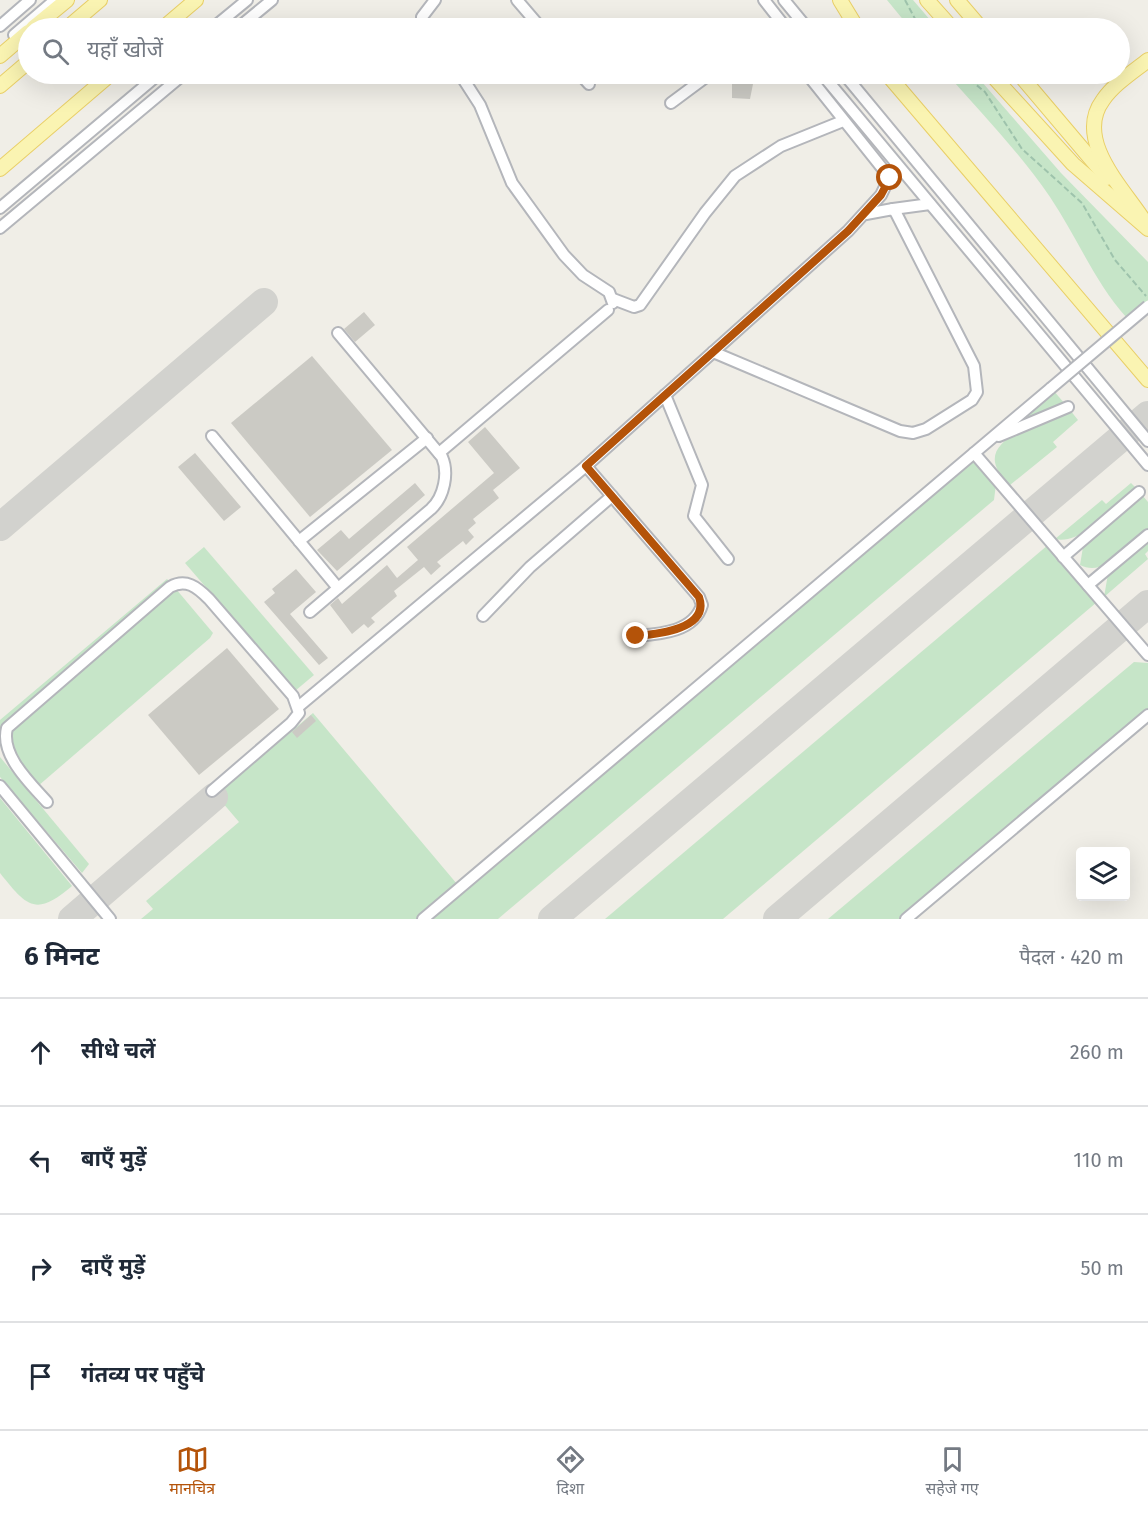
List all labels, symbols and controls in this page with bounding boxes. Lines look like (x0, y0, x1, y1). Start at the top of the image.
search box (18, 18, 1130, 84)
icon: search (39, 35, 72, 68)
text: यहाँ खोजें (87, 36, 163, 63)
route start (876, 164, 902, 190)
route end (622, 622, 648, 648)
map controls (1076, 847, 1130, 901)
button: layers (1076, 847, 1130, 901)
text: 6 मिनट (24, 941, 99, 972)
text: पैदल · 420 m (1019, 945, 1124, 969)
icon: ahead (24, 1036, 57, 1069)
text: सीधे चलें (81, 1037, 156, 1064)
text: 260 m (1070, 1040, 1124, 1064)
icon: left (24, 1144, 57, 1177)
text: बाएँ मुड़ें (81, 1145, 147, 1172)
text: 110 m (1073, 1148, 1124, 1172)
icon: right (24, 1252, 57, 1285)
text: दाएँ मुड़ें (81, 1253, 145, 1280)
text: 50 m (1080, 1256, 1124, 1280)
icon: arrive (24, 1360, 57, 1393)
text: गंतव्य पर पहुँचे (81, 1361, 205, 1388)
tab: मानचित्र (169, 1443, 215, 1501)
tab: दिशा (554, 1443, 587, 1501)
tab: सहेजे गए (925, 1443, 979, 1501)

